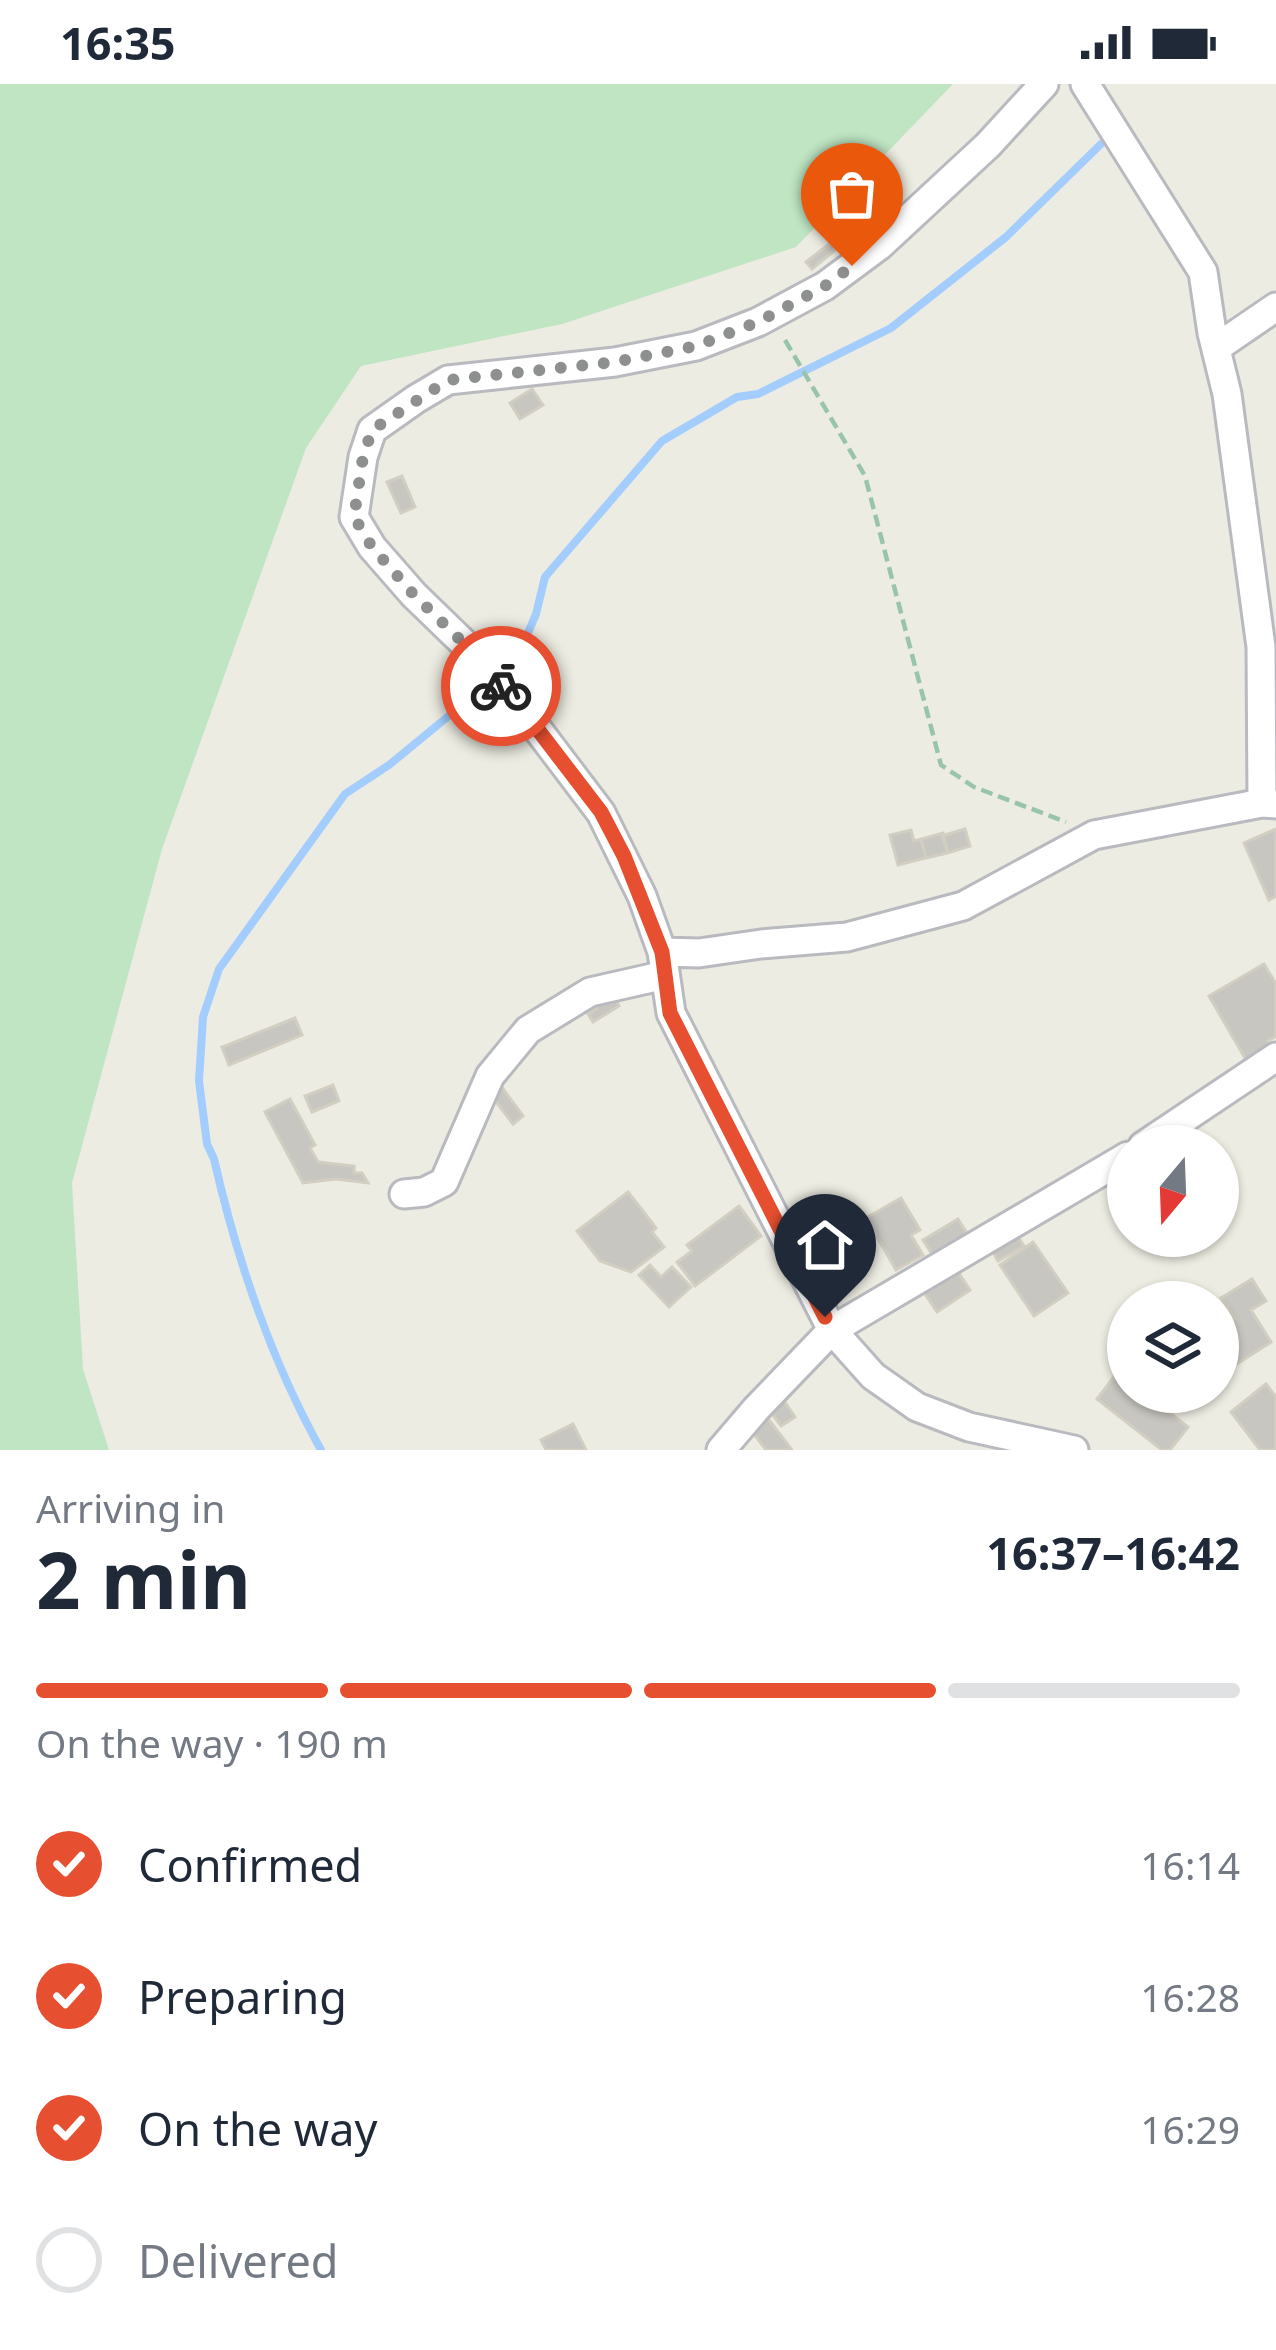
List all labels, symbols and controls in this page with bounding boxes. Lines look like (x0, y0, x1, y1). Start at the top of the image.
text: 16:35 (60, 12, 176, 73)
pin (801, 143, 903, 266)
icon: bag (819, 161, 885, 227)
courier (441, 626, 561, 746)
icon: bike (468, 653, 534, 719)
north arrow (1107, 1125, 1239, 1257)
map controls (1107, 1125, 1239, 1413)
pin (774, 1194, 876, 1317)
icon: home (792, 1212, 858, 1278)
button: layers (1107, 1281, 1239, 1413)
text: Arriving in (36, 1481, 225, 1534)
text: 16:37–16:42 (986, 1522, 1240, 1583)
text: 2 min (36, 1526, 251, 1632)
text: On the way · 190 m (36, 1716, 388, 1769)
icon: check (36, 1831, 102, 1897)
text: Confirmed (138, 1834, 362, 1895)
text: 16:14 (1140, 1838, 1240, 1891)
icon: check (36, 1963, 102, 2029)
text: Preparing (138, 1966, 347, 2027)
text: 16:28 (1140, 1970, 1240, 2023)
icon: check (36, 2095, 102, 2161)
text: On the way (138, 2098, 377, 2159)
text: 16:29 (1140, 2102, 1240, 2155)
text: Delivered (138, 2230, 338, 2291)

